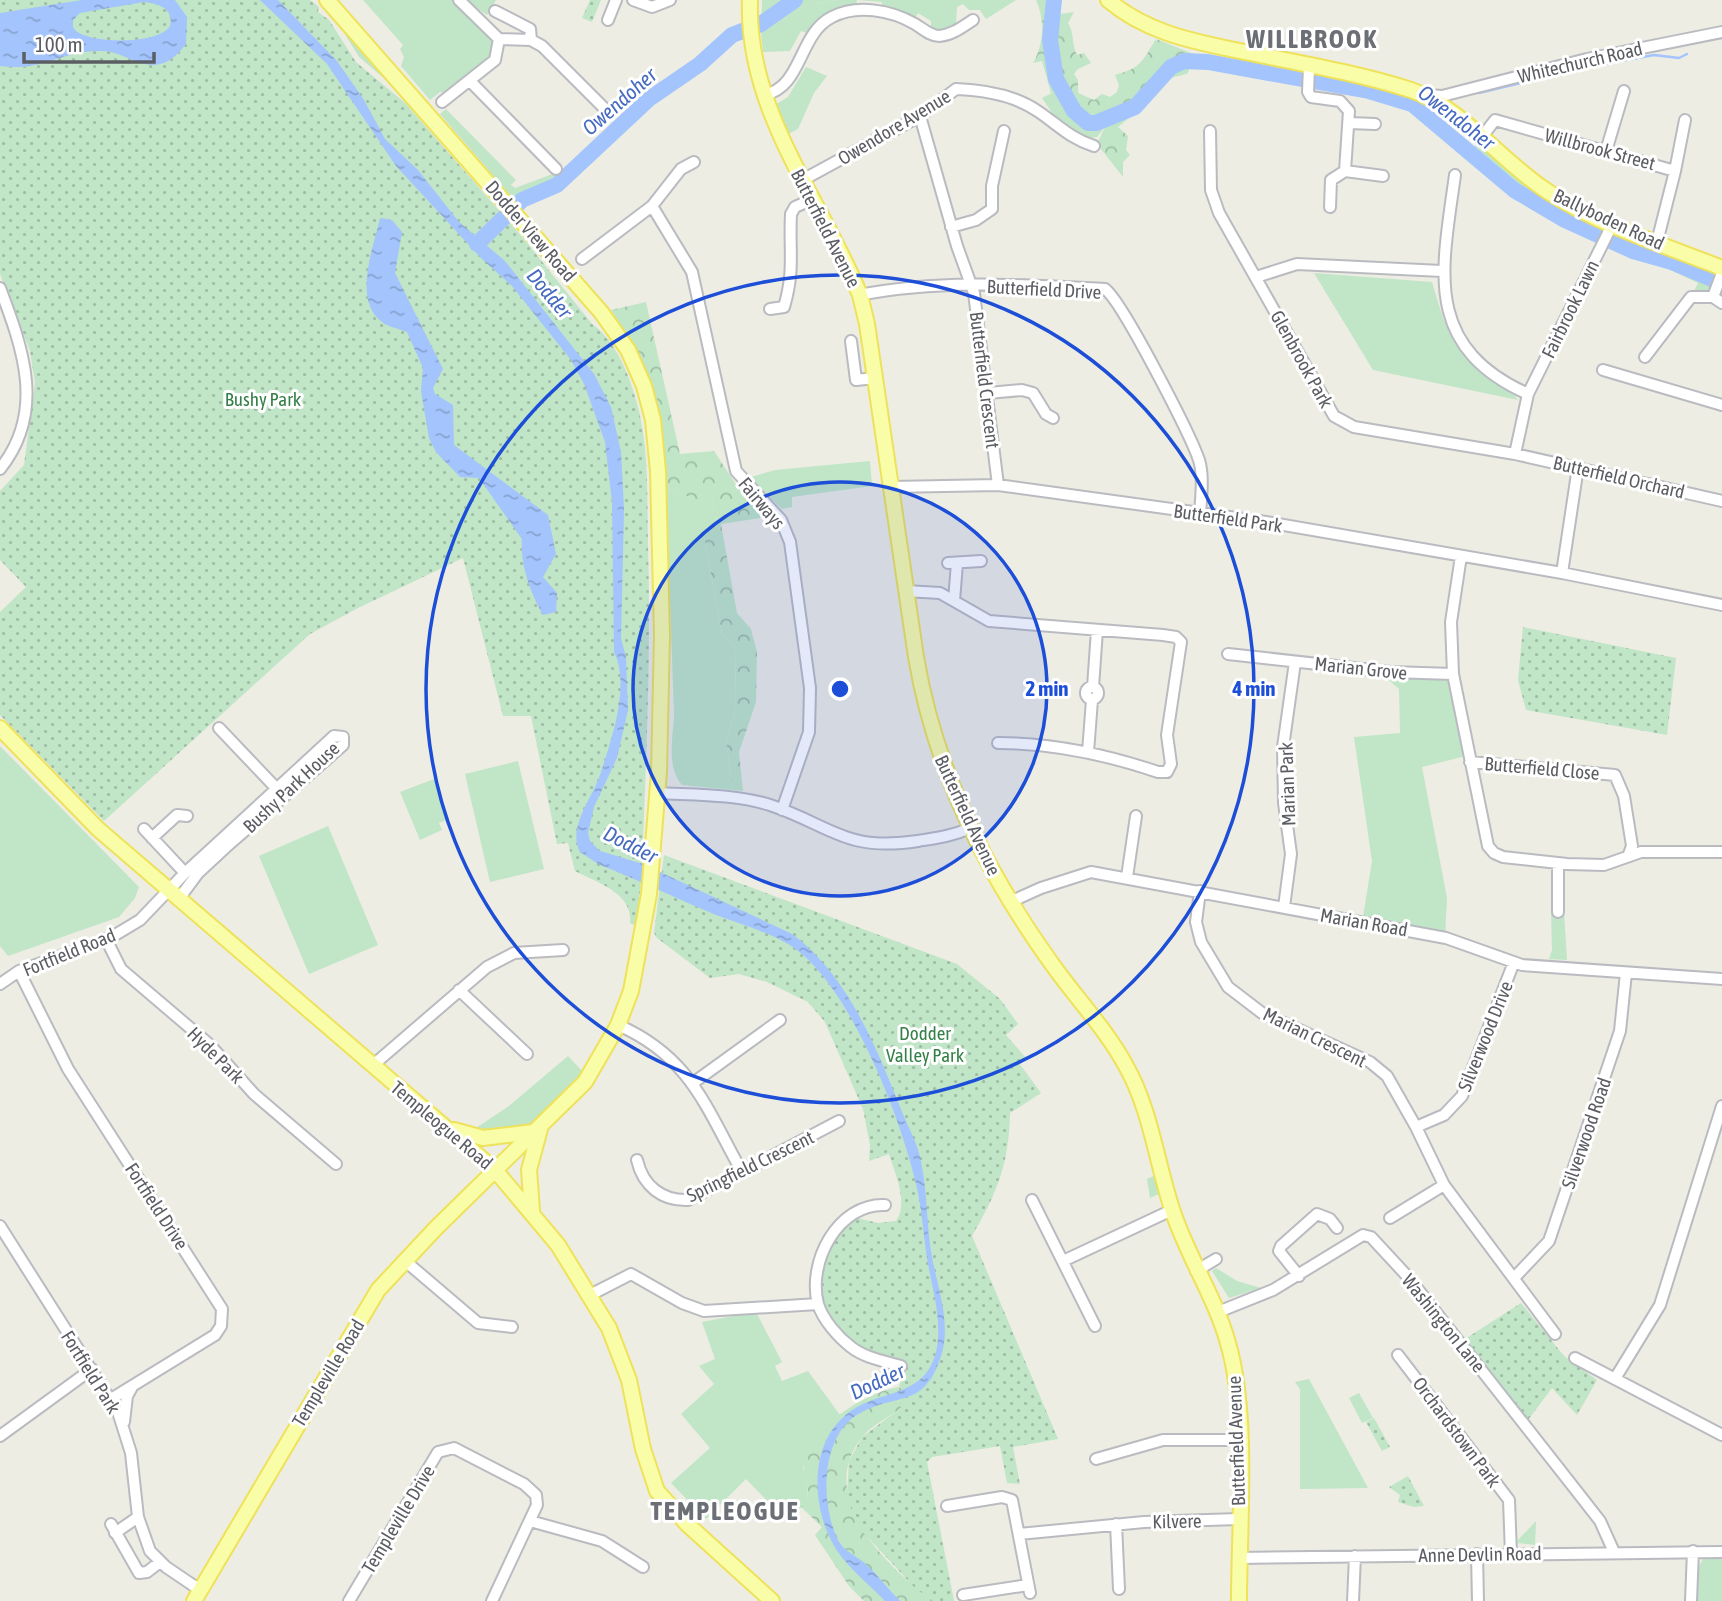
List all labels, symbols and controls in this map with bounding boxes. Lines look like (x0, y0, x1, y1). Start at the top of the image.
scale bar (24, 21, 154, 65)
district label: WILLBROOK (1245, 24, 1378, 54)
text: 100 m (35, 32, 83, 56)
street label: Whitechurch Road (1515, 37, 1645, 87)
water label: Owendoher (577, 62, 661, 140)
water label: Owendoher (1414, 80, 1500, 155)
street label: Owendore Avenue (834, 85, 954, 169)
street label: Willbrook Street (1542, 124, 1658, 174)
street label: Butterfield Avenue (787, 165, 865, 291)
street label: Dodder View Road (481, 176, 581, 286)
street label: Ballyboden Road (1550, 184, 1668, 254)
street label: Fairbrook Lawn (1537, 256, 1603, 362)
water label: Dodder (522, 263, 578, 323)
street label: Butterfield Drive (986, 275, 1102, 303)
street label: Glenbrook Park (1266, 306, 1338, 412)
street label: Butterfield Crescent (966, 310, 1004, 450)
park label: Bushy Park (225, 388, 302, 410)
street label: Butterfield Orchard (1551, 451, 1687, 503)
street label: Fairways (734, 473, 790, 534)
street label: Butterfield Park (1172, 499, 1284, 537)
street label: Marian Grove (1314, 652, 1408, 684)
text: 2 min (1026, 676, 1068, 700)
text: 4 min (1232, 676, 1275, 700)
centre of rings (828, 677, 852, 701)
street label: Bushy Park House (238, 737, 344, 837)
street label: Marian Park (1275, 741, 1299, 826)
street label: Butterfield Avenue (931, 751, 1005, 879)
street label: Butterfield Close (1484, 752, 1600, 784)
water label: Dodder (600, 820, 663, 868)
street label: Marian Road (1319, 903, 1409, 941)
street label: Fortfield Road (19, 923, 119, 981)
street label: Silverwood Drive (1453, 978, 1517, 1094)
street label: Marian Crescent (1260, 1003, 1370, 1071)
street label: Hyde Park (183, 1022, 249, 1088)
park label: Dodder Valley Park (886, 1022, 965, 1066)
street label: Silverwood Road (1557, 1075, 1615, 1191)
street label: Templeogue Road (387, 1076, 497, 1174)
street label: Springfield Crescent (683, 1126, 817, 1206)
street label: Fortfield Drive (121, 1159, 193, 1253)
street label: Washington Lane (1398, 1270, 1490, 1376)
street label: Templeville Road (287, 1315, 369, 1431)
street label: Fortfield Park (57, 1327, 125, 1418)
water label: Dodder (846, 1358, 909, 1404)
street label: Orchardstown Park (1408, 1373, 1506, 1492)
street label: Butterfield Avenue (1223, 1376, 1249, 1506)
street label: Templeville Drive (357, 1461, 439, 1577)
district label: TEMPLEOGUE (650, 1496, 800, 1526)
street label: Kilvere (1152, 1510, 1202, 1532)
street label: Anne Devlin Road (1418, 1542, 1542, 1566)

